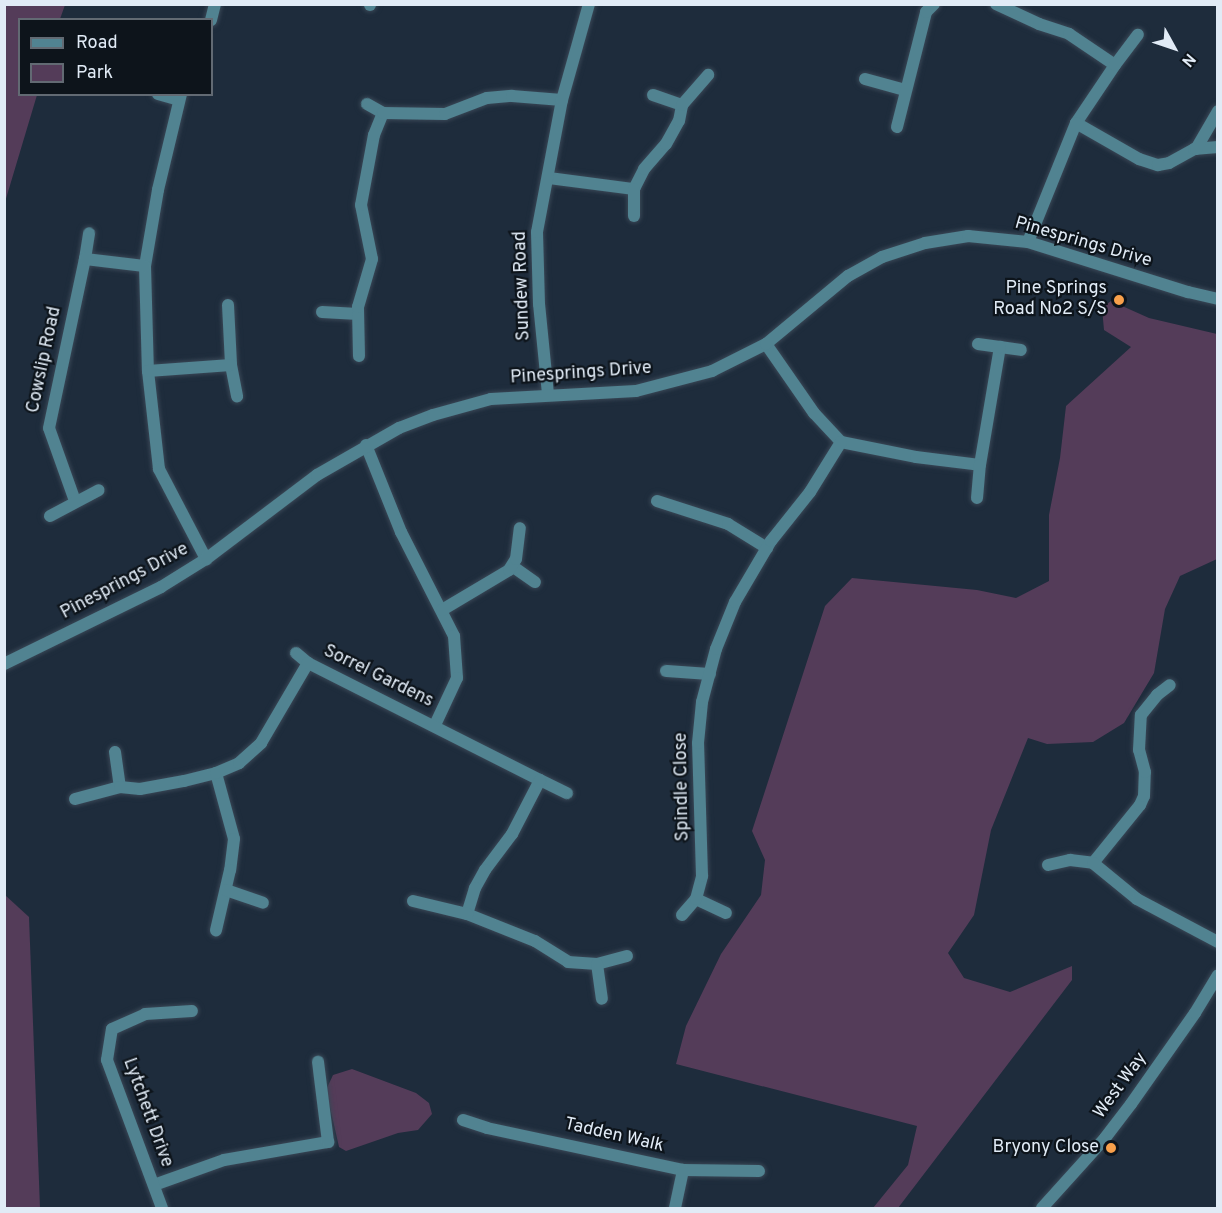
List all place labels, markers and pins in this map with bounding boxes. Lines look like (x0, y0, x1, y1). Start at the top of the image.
place label: Pine Springs Road No2 S/S (993, 279, 1107, 322)
marker: Pine Springs Road No2 S/S (1112, 293, 1126, 307)
place label: Bryony Close (993, 1137, 1099, 1159)
marker: Bryony Close (1104, 1141, 1118, 1155)

